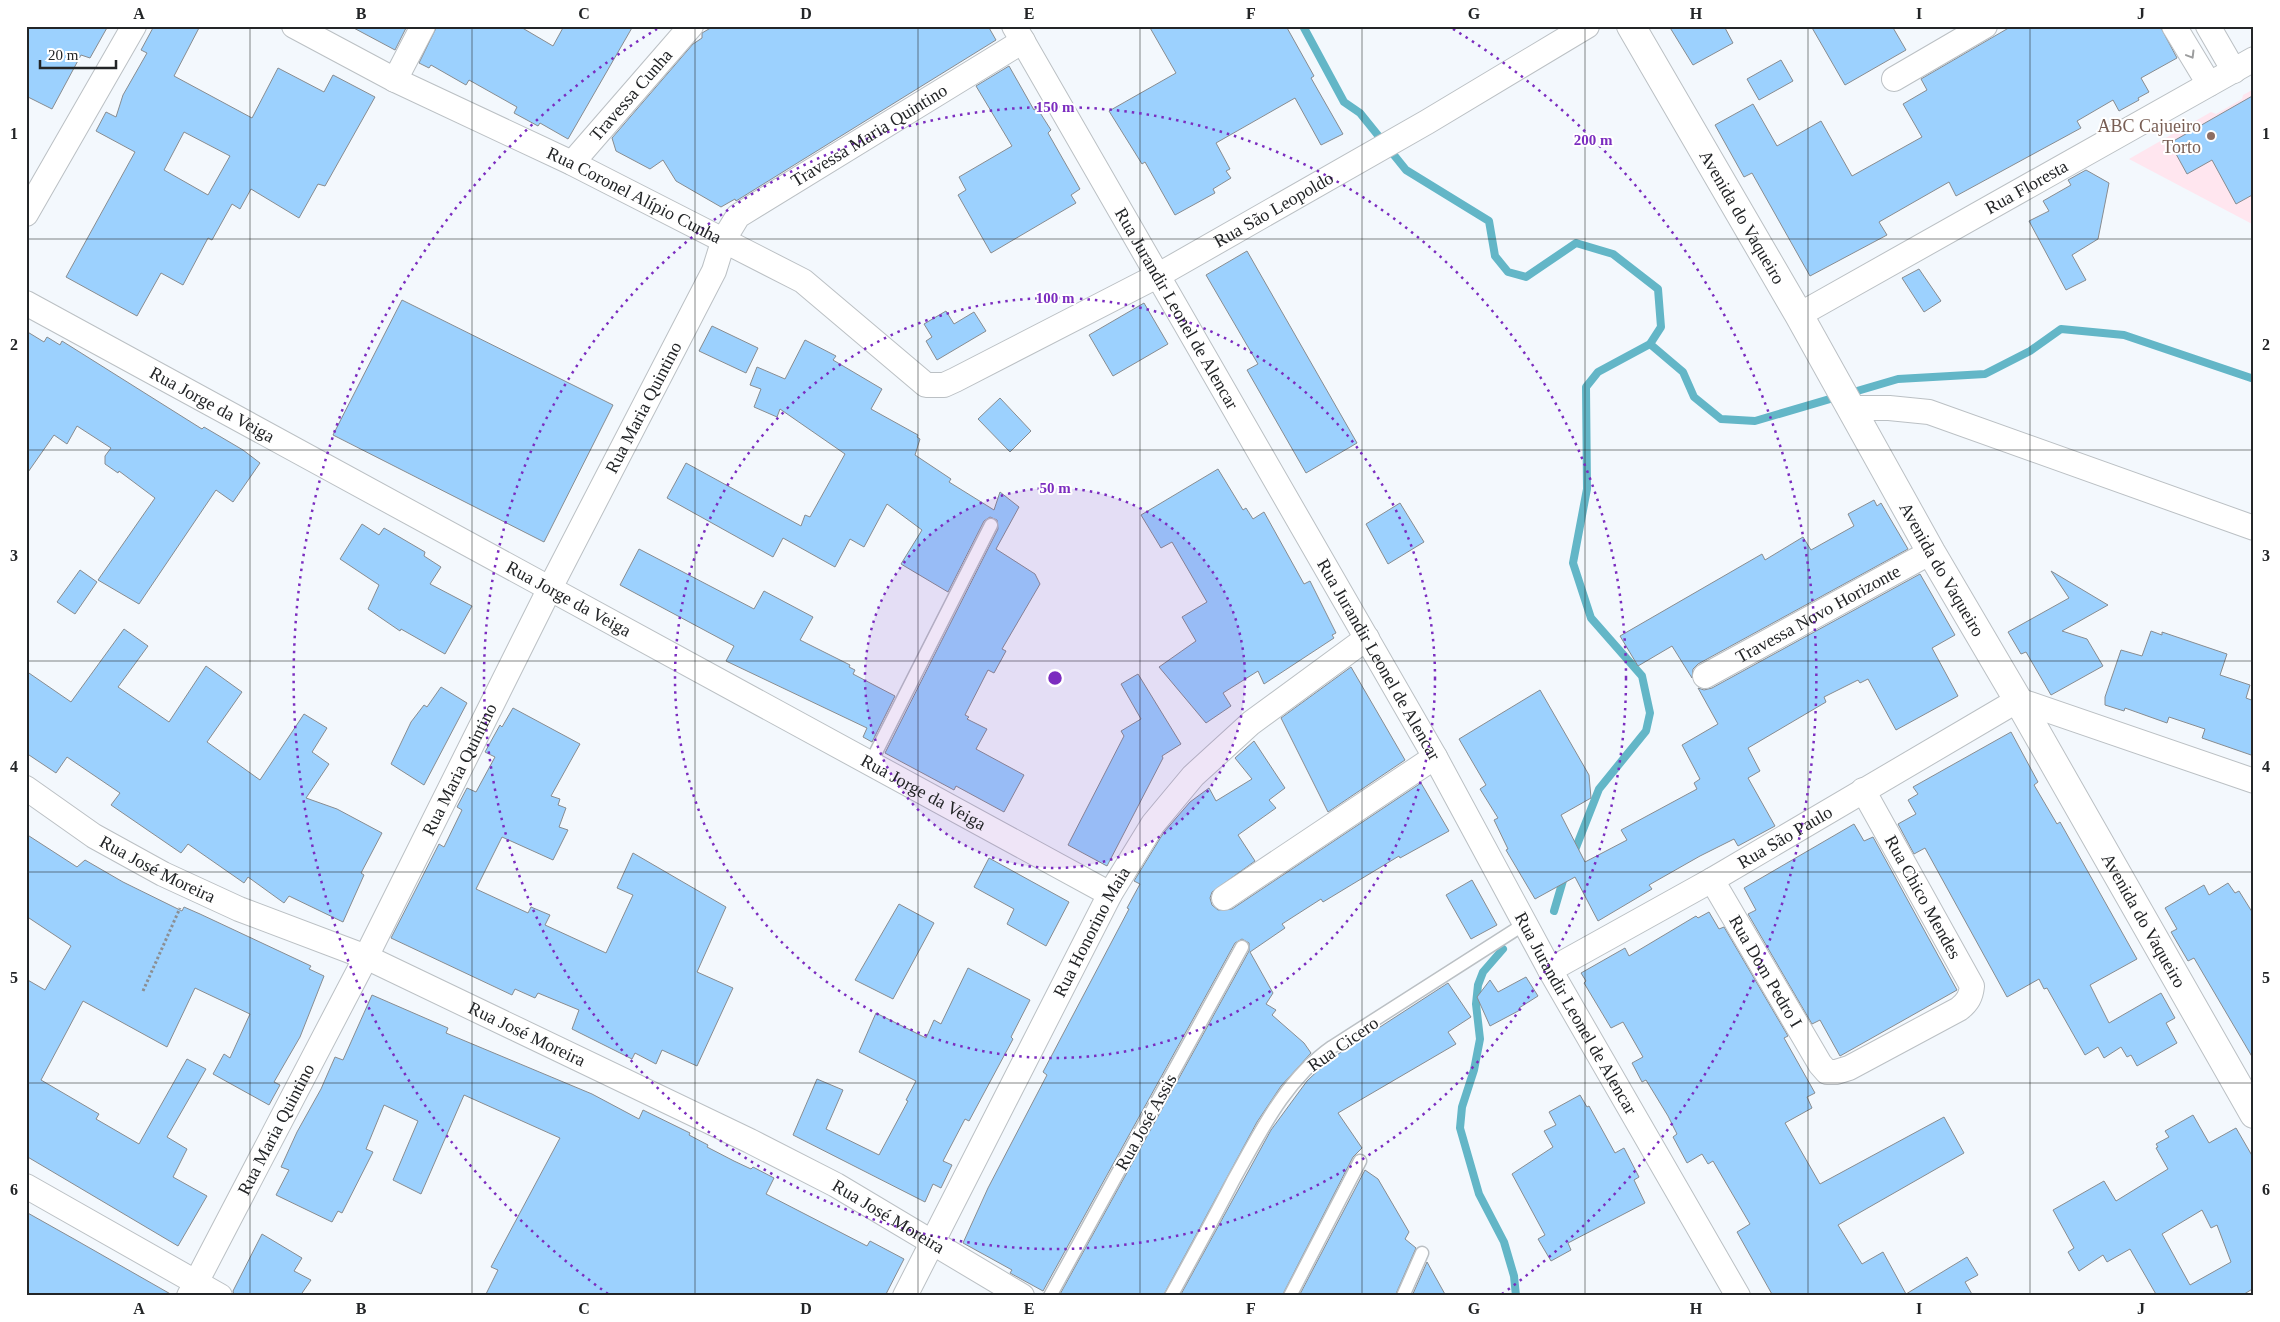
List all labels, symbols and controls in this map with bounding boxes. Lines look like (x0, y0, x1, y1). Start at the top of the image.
text: A (133, 5, 145, 22)
text: B (356, 5, 367, 22)
text: C (578, 5, 590, 22)
text: D (800, 5, 812, 22)
text: E (1024, 5, 1034, 22)
text: F (1246, 5, 1256, 22)
text: G (1468, 5, 1481, 22)
text: H (1690, 5, 1703, 22)
text: I (1916, 5, 1922, 22)
text: J (2137, 5, 2145, 22)
scale bar (40, 38, 116, 70)
street label: Travessa Cunha (586, 45, 676, 145)
text: 20 m (48, 47, 79, 63)
one-way arrow (2185, 50, 2195, 59)
street label: Travessa Maria Quintino (787, 80, 951, 191)
text: 150 m (1036, 99, 1075, 115)
place label: ABC Cajueiro Torto (2098, 116, 2201, 157)
text: 1 (10, 125, 18, 142)
text: 1 (2262, 125, 2270, 142)
marker: ABC Cajueiro Torto (2205, 130, 2217, 142)
text: 200 m (1574, 132, 1613, 148)
street label: Rua Coronel Alípio Cunha (544, 143, 725, 248)
street label: Avenida do Vaqueiro (1695, 147, 1789, 288)
street label: Rua Floresta (1982, 156, 2071, 218)
street label: Rua São Leopoldo (1210, 168, 1337, 251)
street label: Rua Jurandir Leonel de Alencar (1111, 204, 1243, 413)
text: 100 m (1036, 290, 1075, 306)
text: 2 (10, 336, 18, 353)
text: 2 (2262, 336, 2270, 353)
street label: Rua Maria Quintino (601, 338, 686, 477)
street label: Rua Jorge da Veiga (146, 362, 278, 447)
text: 50 m (1039, 480, 1071, 496)
street label: Avenida do Vaqueiro (1895, 499, 1988, 640)
text: 3 (10, 547, 18, 564)
text: 3 (2262, 547, 2270, 564)
street label: Rua Jurandir Leonel de Alencar (1313, 555, 1445, 764)
street label: Rua Jorge da Veiga (503, 557, 634, 641)
street label: Travessa Novo Horizonte (1732, 561, 1904, 667)
centre of rings (1046, 669, 1064, 687)
street label: Rua Maria Quintino (418, 700, 501, 839)
street label: Rua Jorge da Veiga (858, 750, 989, 834)
text: 4 (10, 758, 18, 775)
text: 4 (2262, 758, 2270, 775)
street label: Rua São Paulo (1734, 802, 1836, 873)
street label: Rua José Moreira (96, 831, 219, 907)
street label: Rua Chico Mendes (1881, 832, 1965, 962)
street label: Avenida do Vaqueiro (2097, 850, 2190, 991)
street label: Rua Honorino Maia (1049, 863, 1134, 1000)
street label: Rua Jurandir Leonel de Alencar (1511, 909, 1641, 1118)
street label: Rua Dom Pedro I (1725, 912, 1806, 1031)
text: 5 (10, 969, 18, 986)
text: 5 (2262, 969, 2270, 986)
street label: Rua José Moreira (465, 998, 589, 1071)
street label: Rua Cicero (1304, 1012, 1382, 1076)
street label: Rua Maria Quintino (234, 1060, 318, 1198)
street label: Rua José Assis (1111, 1070, 1181, 1174)
street label: Rua José Moreira (829, 1175, 948, 1257)
text: 6 (10, 1181, 18, 1198)
text: 6 (2262, 1181, 2270, 1198)
text: A (133, 1300, 145, 1317)
text: B (356, 1300, 367, 1317)
text: C (578, 1300, 590, 1317)
text: D (800, 1300, 812, 1317)
text: E (1024, 1300, 1034, 1317)
text: F (1246, 1300, 1256, 1317)
text: G (1468, 1300, 1481, 1317)
text: H (1690, 1300, 1703, 1317)
text: I (1916, 1300, 1922, 1317)
text: J (2137, 1300, 2145, 1317)

